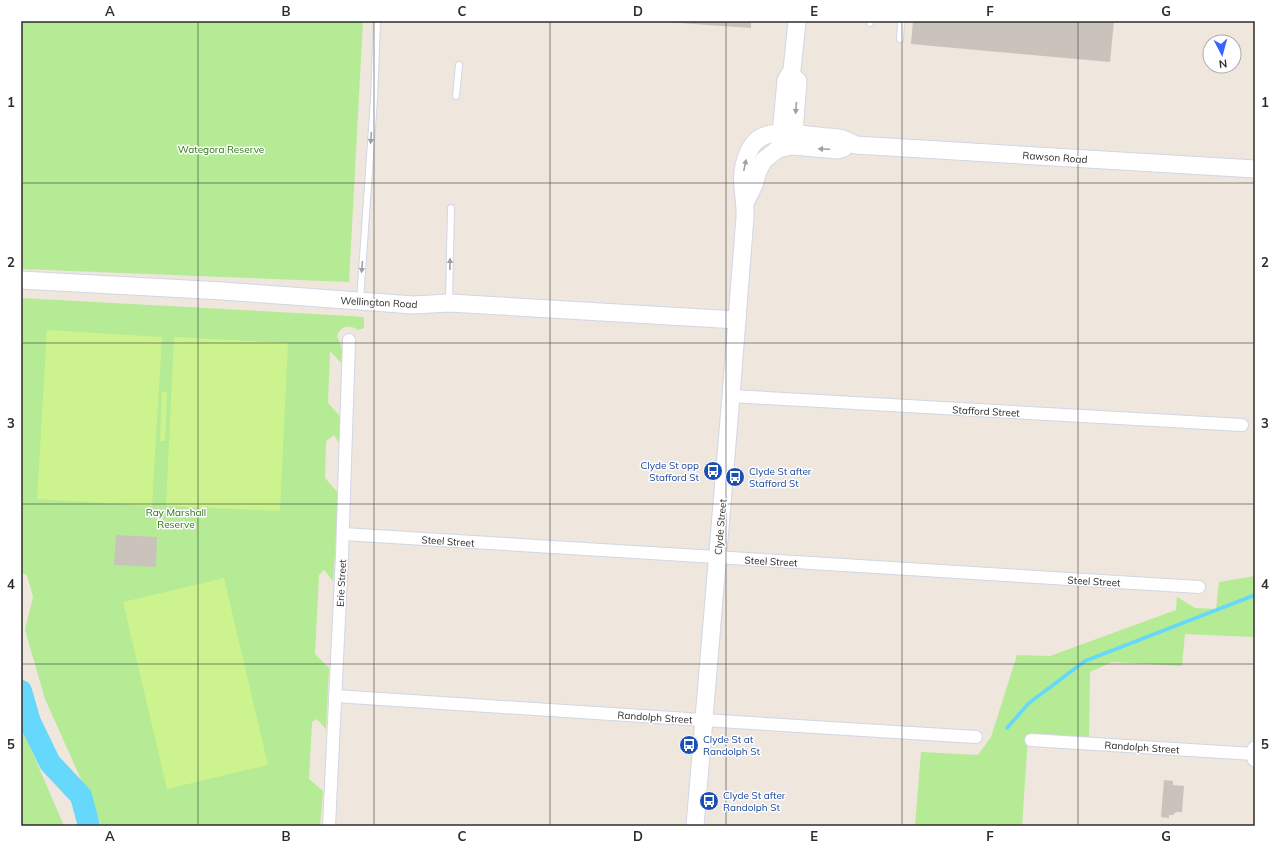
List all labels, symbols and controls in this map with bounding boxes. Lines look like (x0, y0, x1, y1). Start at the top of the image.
text: A (105, 3, 115, 19)
text: B (282, 3, 291, 19)
text: C (458, 3, 467, 19)
text: D (633, 3, 643, 19)
text: E (810, 3, 818, 19)
text: F (986, 3, 994, 19)
text: G (1161, 3, 1171, 19)
north arrow (1202, 34, 1242, 74)
text: N (1218, 57, 1228, 71)
text: 1 (7, 94, 15, 110)
text: 1 (1261, 94, 1269, 110)
one-way arrow (792, 102, 799, 114)
one-way arrow (367, 132, 374, 144)
park label: Wategora Reserve (178, 143, 264, 156)
one-way arrow (818, 145, 830, 152)
street label: Rawson Road (1022, 149, 1088, 166)
one-way arrow (742, 159, 748, 171)
text: 2 (7, 254, 15, 270)
text: 2 (1261, 254, 1269, 270)
one-way arrow (447, 257, 453, 270)
one-way arrow (359, 261, 365, 274)
street label: Wellington Road (340, 294, 418, 311)
street label: Stafford Street (952, 403, 1021, 420)
text: 3 (7, 415, 15, 431)
text: 3 (1261, 415, 1269, 431)
place label: Clyde St opp Stafford St (640, 459, 699, 484)
bus stop icon: Clyde St opp Stafford St (702, 460, 724, 482)
place label: Clyde St after Stafford St (749, 465, 812, 490)
bus stop icon: Clyde St after Stafford St (724, 466, 746, 488)
street label: Clyde Street (712, 498, 729, 556)
park label: Ray Marshall Reserve (146, 506, 206, 531)
street label: Steel Street (421, 533, 475, 550)
street label: Steel Street (744, 554, 798, 569)
street label: Erie Street (334, 558, 349, 607)
street label: Steel Street (1067, 574, 1121, 589)
text: 4 (7, 576, 15, 592)
text: 4 (1261, 576, 1269, 592)
street label: Randolph Street (617, 708, 693, 727)
place label: Clyde St at Randolph St (703, 733, 761, 758)
bus stop icon: Clyde St at Randolph St (678, 734, 700, 756)
text: 5 (7, 736, 15, 752)
text: 5 (1261, 736, 1269, 752)
street label: Randolph Street (1104, 738, 1180, 757)
place label: Clyde St after Randolph St (723, 789, 786, 814)
bus stop icon: Clyde St after Randolph St (698, 790, 720, 812)
text: A (105, 828, 115, 844)
text: B (282, 828, 291, 844)
text: C (458, 828, 467, 844)
text: D (633, 828, 643, 844)
text: E (810, 828, 818, 844)
text: F (986, 828, 994, 844)
text: G (1161, 828, 1171, 844)

